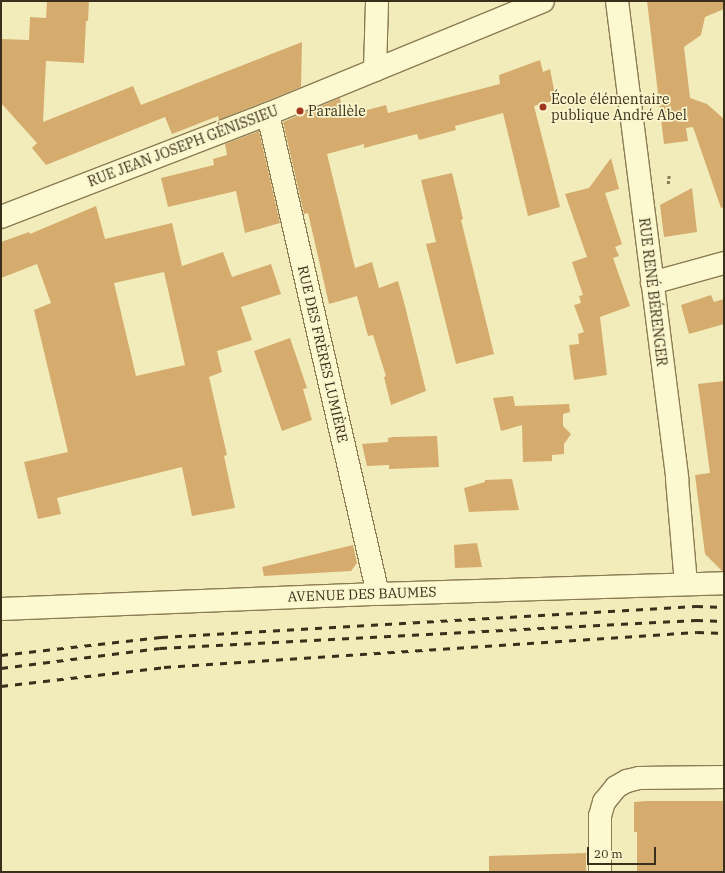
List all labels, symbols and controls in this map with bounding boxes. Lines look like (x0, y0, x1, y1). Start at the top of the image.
place label: École élémentaire publique André Abel (551, 91, 687, 124)
street label: RUE JEAN JOSEPH GÉNISSIEU (85, 102, 281, 190)
marker: École élémentaire publique André Abel (538, 102, 548, 112)
place label: Parallèle (308, 103, 366, 119)
marker: Parallèle (295, 106, 305, 116)
street label: RUE RENÉ BÉRENGER (636, 217, 670, 367)
street label: RUE DES FRÈRES LUMIÈRE (294, 264, 352, 444)
street label: AVENUE DES BAUMES (287, 583, 437, 605)
scale bar (589, 839, 658, 865)
text: 20 m (594, 846, 623, 861)

